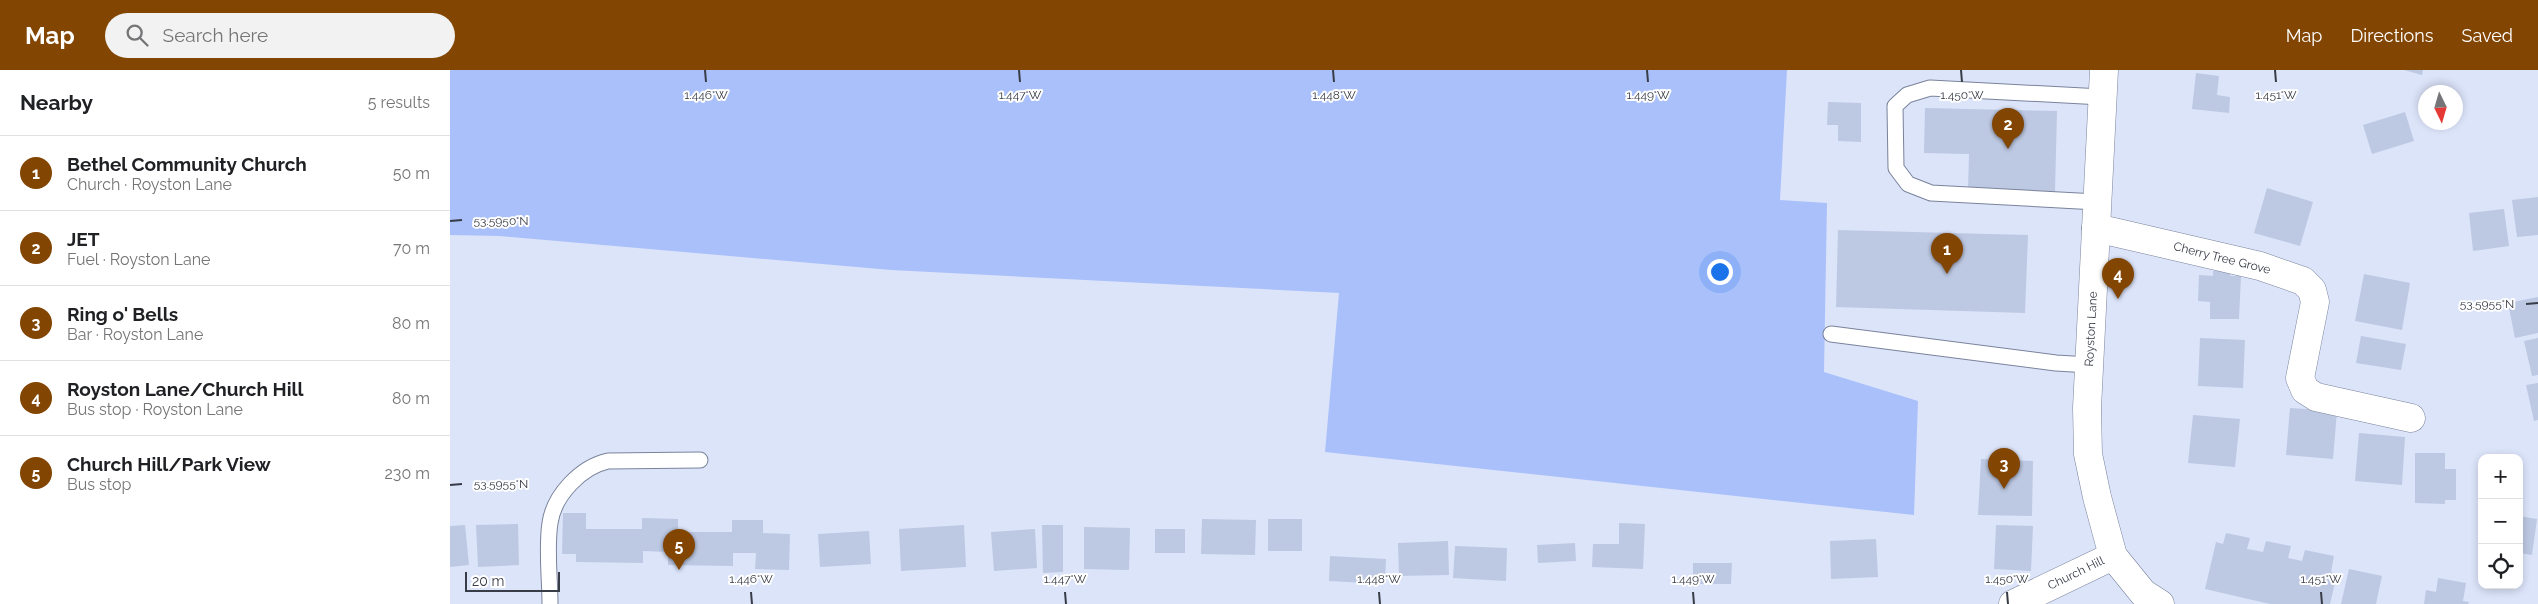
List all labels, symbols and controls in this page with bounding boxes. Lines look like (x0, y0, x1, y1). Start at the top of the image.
search box (105, 13, 455, 58)
text: Map (25, 21, 75, 50)
icon: search (123, 21, 151, 49)
text: Search here (163, 24, 268, 46)
text: Map (2286, 25, 2322, 46)
text: Directions (2350, 25, 2434, 46)
text: Saved (2462, 25, 2513, 46)
north arrow (2418, 85, 2463, 130)
text: 1.446°W (684, 88, 728, 102)
text: 1.447°W (999, 88, 1042, 102)
text: 1.448°W (1312, 88, 1356, 102)
text: 1.449°W (1627, 88, 1670, 102)
text: 1.450°W (1940, 88, 1984, 102)
text: 1.451°W (2255, 88, 2297, 102)
text: Nearby (20, 90, 93, 115)
text: 5 results (368, 93, 430, 112)
pin: 2 (1992, 108, 2024, 149)
text: Bethel Community Church (67, 153, 307, 175)
text: 1 (32, 164, 40, 183)
text: 50 m (393, 164, 430, 183)
text: Church · Royston Lane (67, 175, 232, 194)
text: 53.5950°N (474, 214, 528, 228)
text: JET (67, 228, 100, 250)
pin: 1 (1931, 233, 1963, 274)
text: 2 (31, 239, 41, 258)
text: 70 m (393, 239, 430, 258)
street label: Cherry Tree Grove (2172, 239, 2272, 277)
text: Fuel · Royston Lane (67, 250, 210, 269)
pin: 4 (2102, 258, 2134, 299)
your location (1707, 259, 1733, 285)
street label: Royston Lane (2082, 291, 2100, 367)
text: 53.5955°N (2460, 297, 2514, 311)
text: Ring o' Bells (67, 303, 178, 325)
text: 3 (32, 314, 40, 333)
text: 80 m (392, 314, 430, 333)
text: Bar · Royston Lane (67, 325, 203, 344)
text: Royston Lane/Church Hill (67, 378, 304, 400)
text: 4 (31, 389, 41, 408)
text: 80 m (392, 389, 430, 408)
text: Bus stop · Royston Lane (67, 400, 243, 419)
pin: 3 (1988, 448, 2020, 489)
text: Church Hill/Park View (67, 453, 271, 475)
map controls (2478, 454, 2523, 589)
button: + (2478, 454, 2523, 499)
text: 5 (32, 464, 40, 483)
text: 230 m (385, 464, 430, 483)
text: Bus stop (67, 475, 131, 494)
text: 53.5955°N (474, 477, 528, 491)
button: − (2478, 499, 2523, 544)
pin: 5 (663, 529, 695, 570)
button: locate (2478, 544, 2523, 589)
street label: Church Hill (2046, 553, 2107, 593)
scale bar (465, 569, 560, 592)
text: 1.446°W (729, 572, 773, 586)
text: 1.447°W (1044, 572, 1087, 586)
text: 1.448°W (1357, 572, 1401, 586)
text: 1.449°W (1672, 572, 1715, 586)
text: 1.450°W (1985, 572, 2029, 586)
text: 1.451°W (2300, 572, 2342, 586)
text: 20 m (472, 573, 504, 589)

